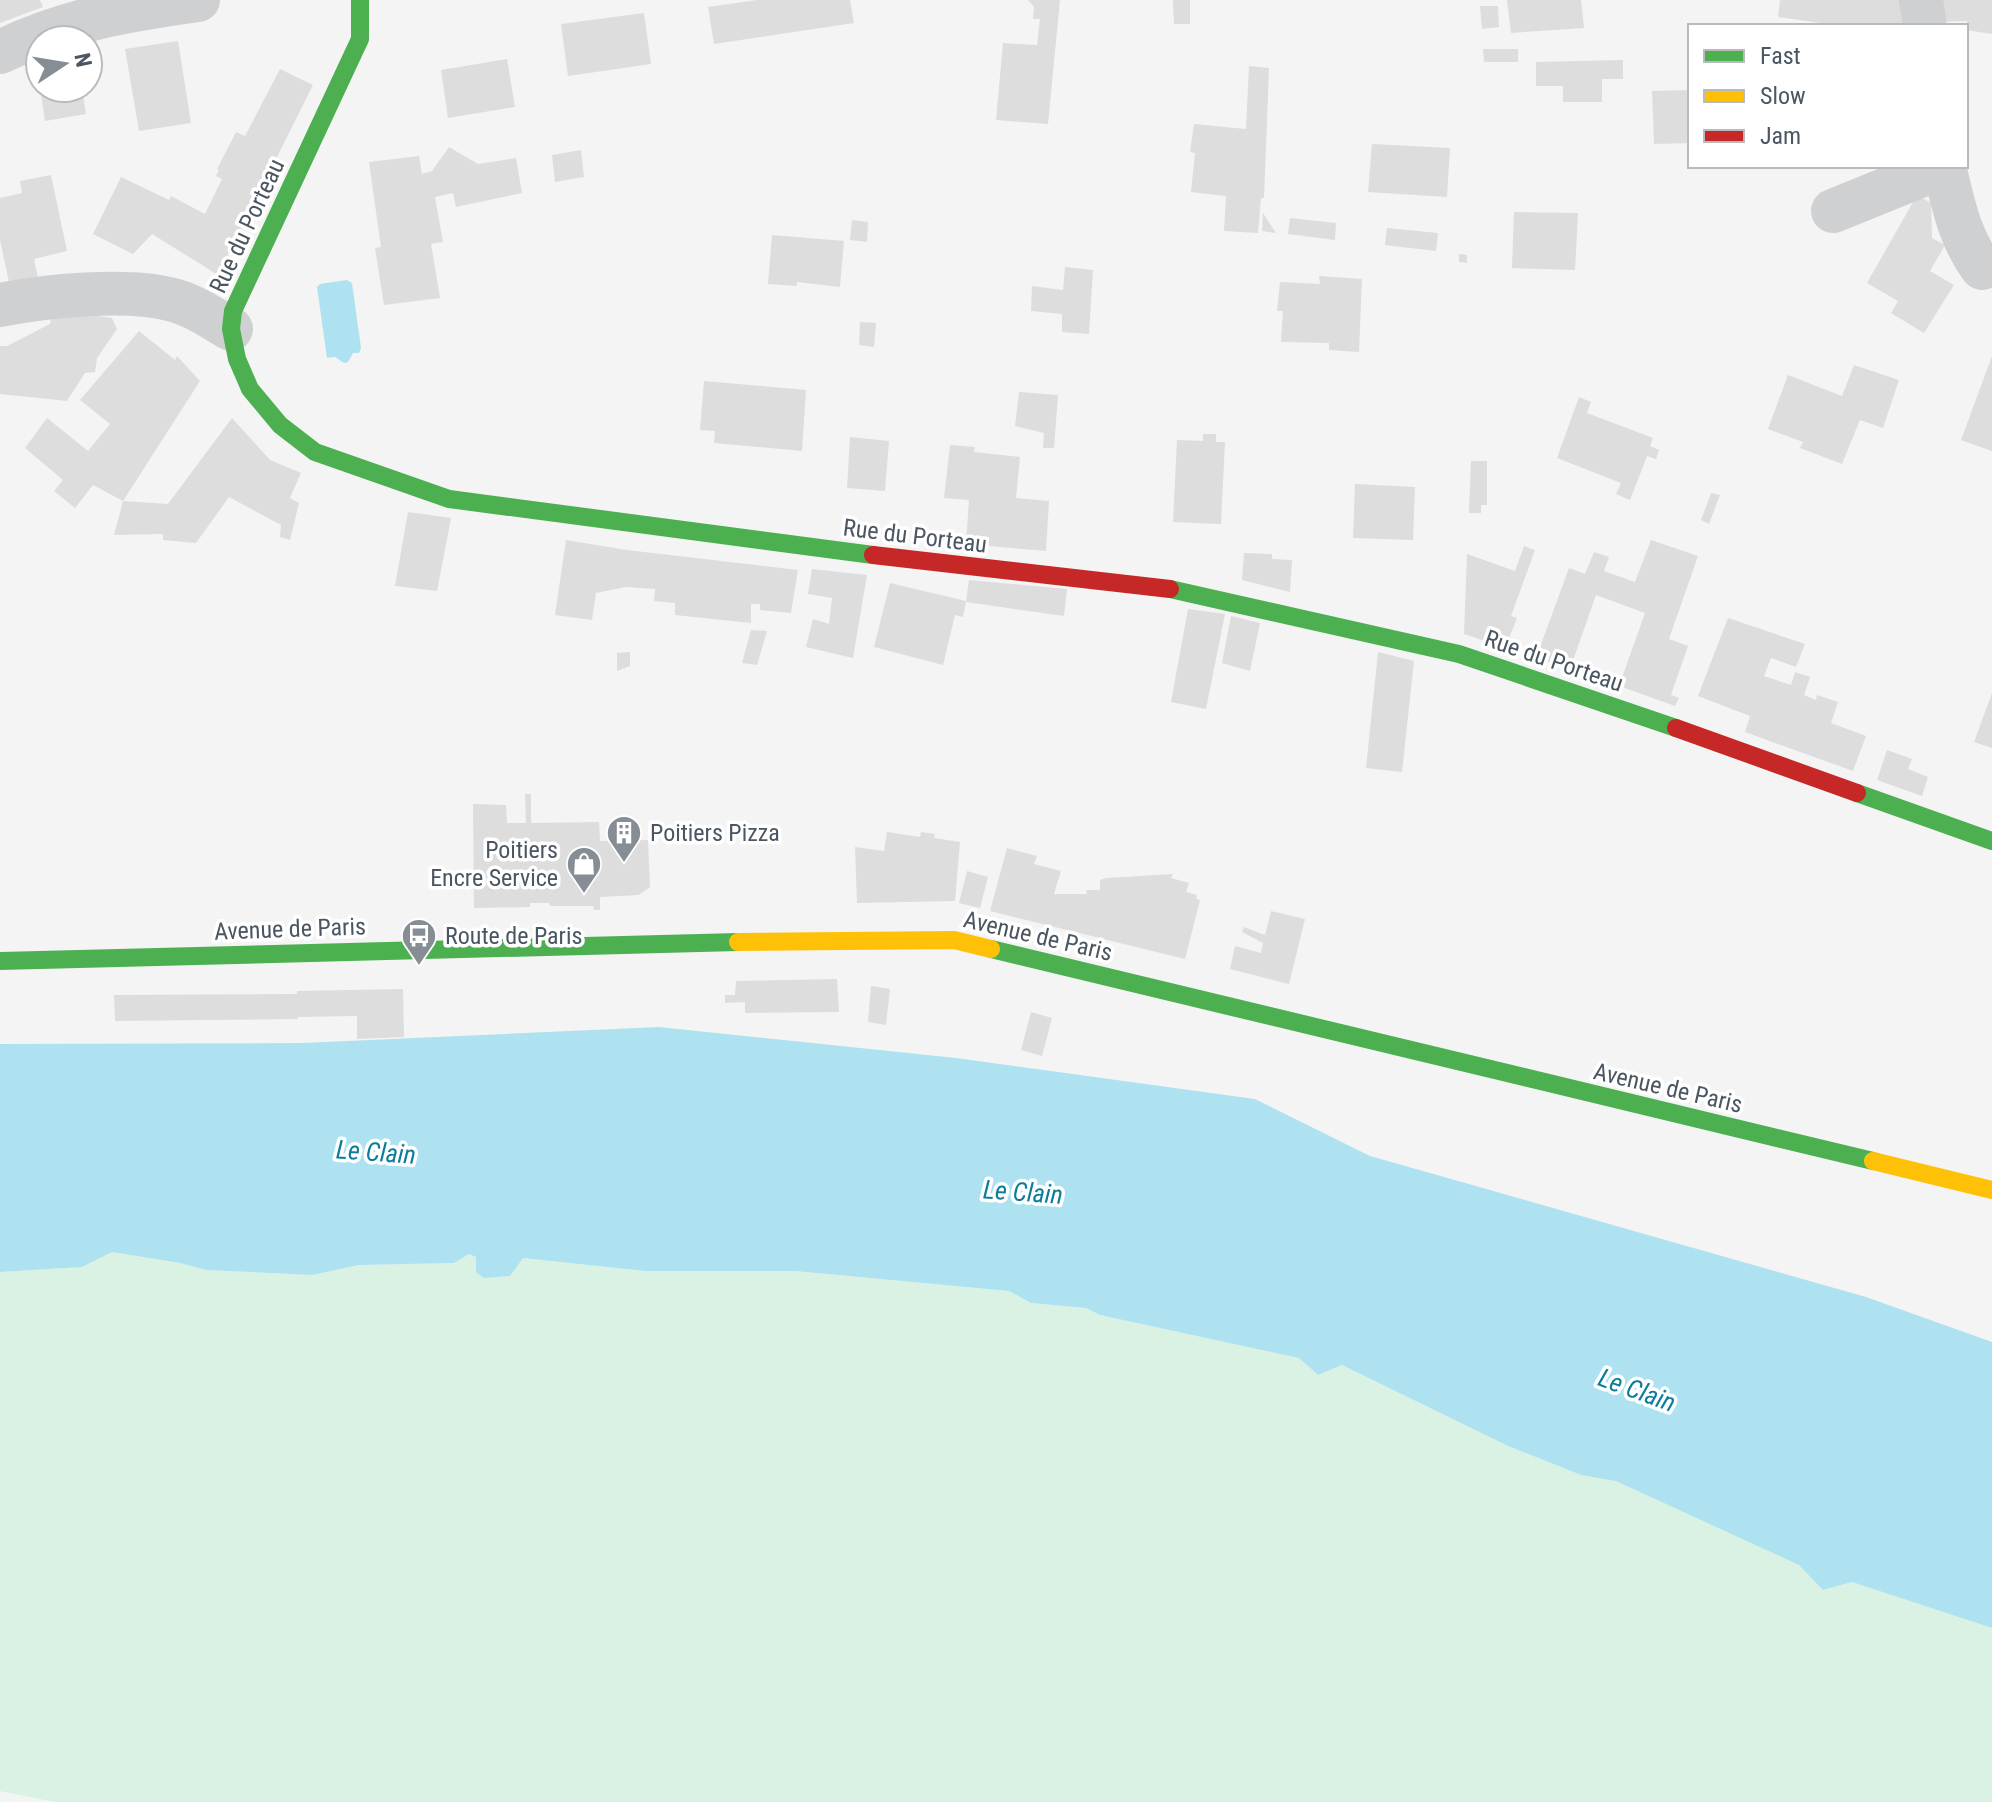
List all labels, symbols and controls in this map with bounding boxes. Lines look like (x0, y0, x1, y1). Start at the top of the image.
north arrow (24, 24, 104, 104)
legend (1688, 24, 1968, 168)
text: Fast (1760, 42, 1801, 70)
text: N (69, 51, 97, 69)
text: Slow (1760, 82, 1806, 110)
text: Jam (1760, 122, 1801, 150)
street label: Rue du Porteau (204, 155, 290, 297)
street label: Rue du Porteau (842, 513, 988, 559)
street label: Rue du Porteau (1481, 624, 1627, 698)
building icon: Poitiers Pizza (605, 814, 643, 864)
place label: Poitiers Pizza (650, 819, 780, 847)
place label: Poitiers Encre Service (430, 836, 558, 892)
shop icon: Poitiers Encre Service (565, 845, 603, 895)
street label: Avenue de Paris (961, 905, 1115, 967)
street label: Avenue de Paris (214, 912, 366, 946)
bus stop icon: Route de Paris (400, 917, 438, 967)
place label: Route de Paris (445, 922, 582, 950)
street label: Avenue de Paris (1591, 1057, 1745, 1119)
water label: Le Clain (335, 1134, 417, 1170)
water label: Le Clain (982, 1174, 1064, 1210)
water label: Le Clain (1594, 1362, 1680, 1418)

